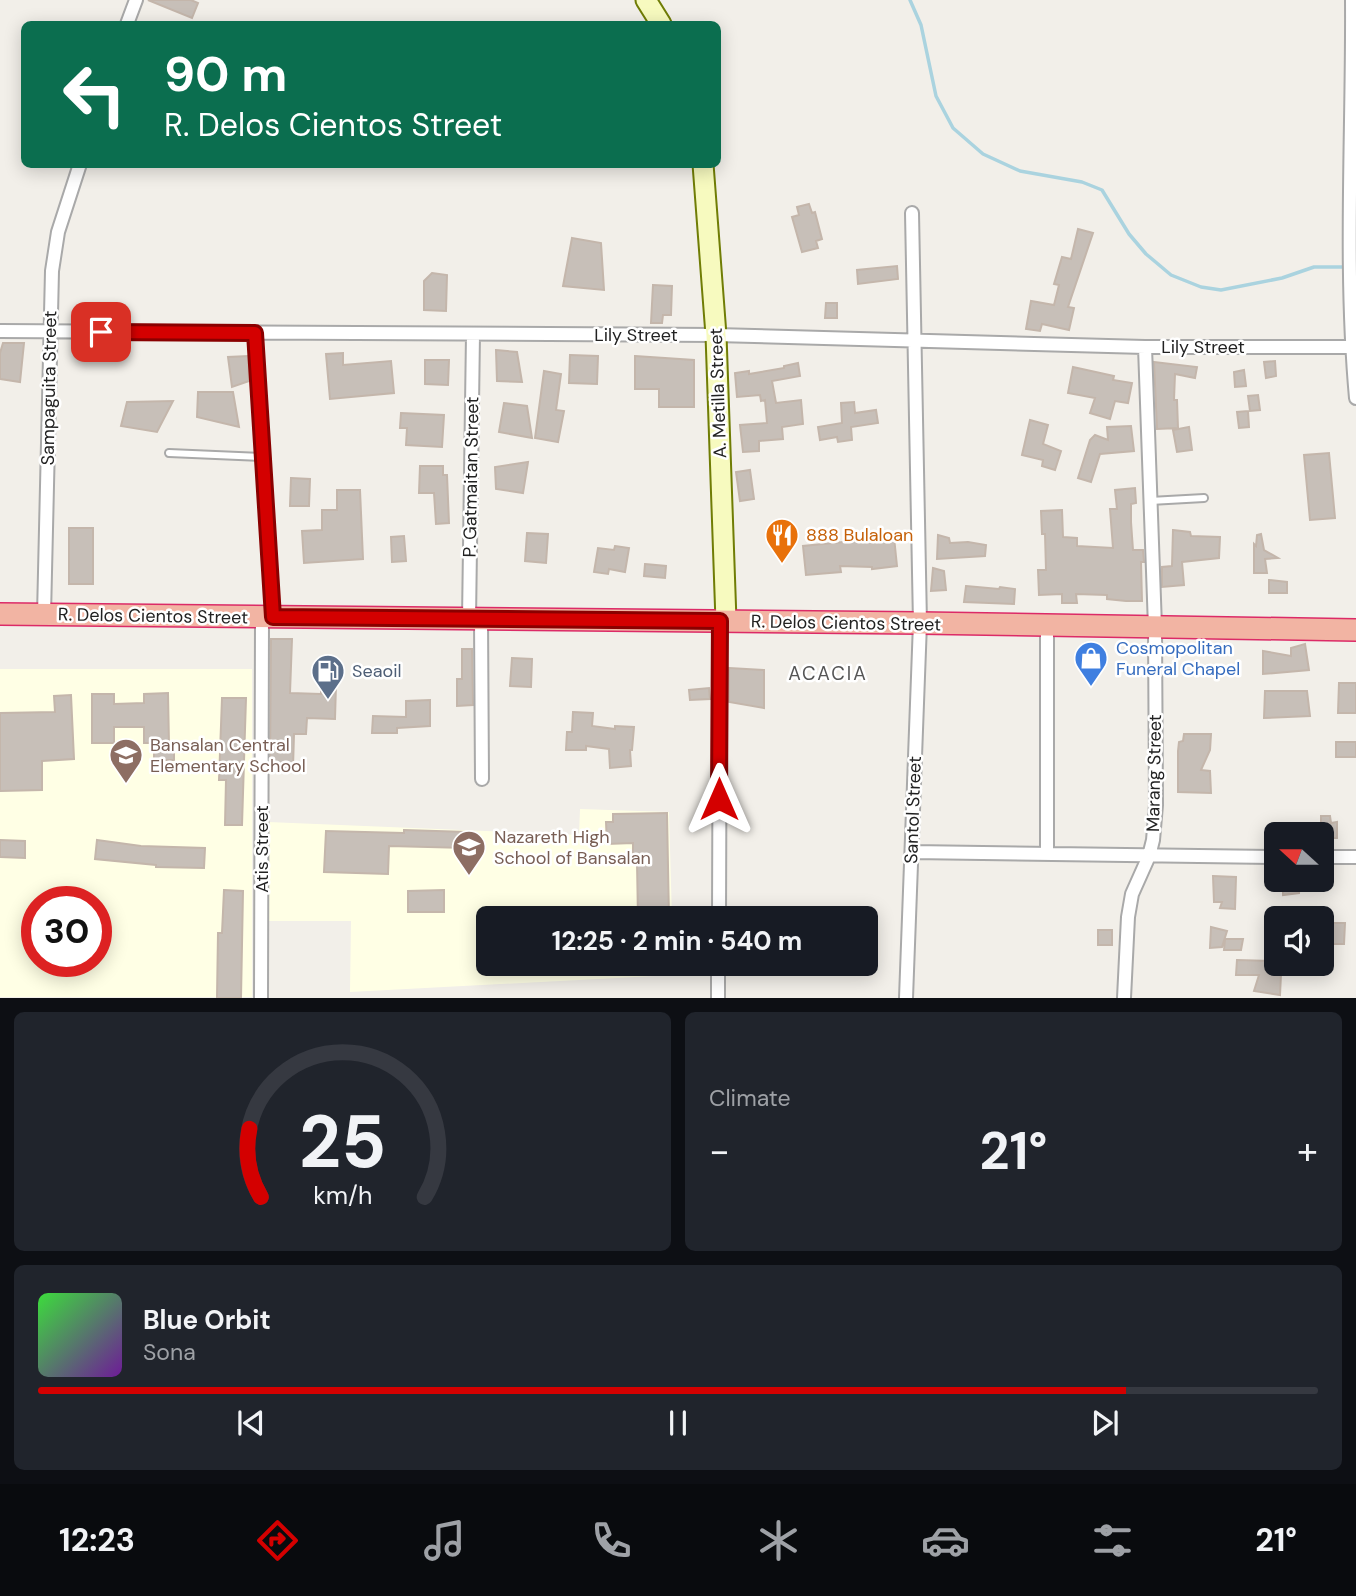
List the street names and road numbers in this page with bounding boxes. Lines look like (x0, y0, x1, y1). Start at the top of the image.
street label: Sampaguita Street (36, 310, 62, 466)
street label: Lily Street (594, 323, 678, 347)
street label: A. Metilla Street (704, 327, 732, 459)
street label: Lily Street (1161, 335, 1245, 359)
street label: P. Gatmaitan Street (458, 396, 484, 558)
street label: R. Delos Cientos Street (58, 602, 248, 630)
street label: R. Delos Cientos Street (751, 609, 941, 637)
street label: Marang Street (1141, 714, 1167, 832)
street label: Santol Street (899, 756, 927, 864)
street label: Atis Street (250, 805, 274, 893)

